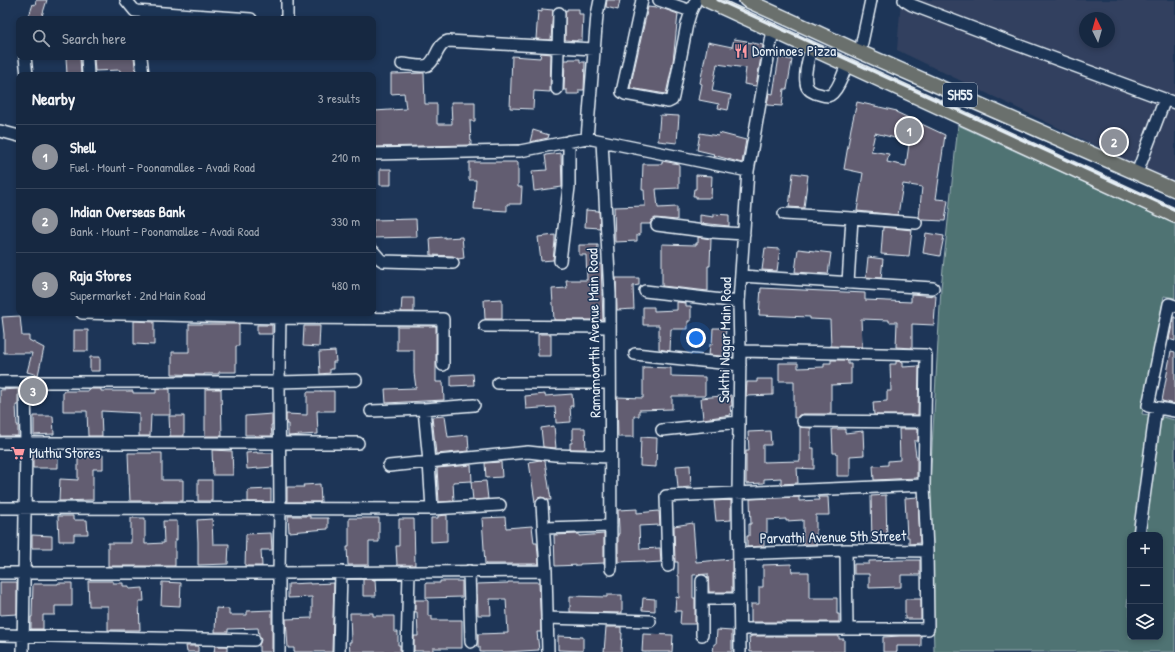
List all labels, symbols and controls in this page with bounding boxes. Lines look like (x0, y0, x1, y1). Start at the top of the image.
north arrow (1079, 12, 1115, 48)
search box (16, 16, 376, 60)
icon: search (30, 27, 52, 49)
text: Search here (62, 28, 126, 49)
place label: Dominoes Pizza (752, 40, 836, 61)
restaurant icon: Dominoes Pizza (733, 43, 749, 59)
road number: SH55 (943, 83, 977, 107)
text: Nearby (32, 87, 75, 110)
text: 3 results (318, 89, 360, 107)
pin: 1 (896, 116, 922, 146)
pin: 2 (1101, 127, 1127, 157)
text: Shell (70, 137, 96, 158)
text: 1 (43, 148, 47, 166)
text: 210 m (332, 148, 360, 166)
text: Fuel · Mount - Poonamallee - Avadi Road (70, 158, 255, 176)
text: Indian Overseas Bank (70, 201, 185, 222)
text: 2 (42, 212, 48, 230)
text: 330 m (331, 212, 360, 230)
text: Bank · Mount - Poonamallee - Avadi Road (70, 222, 259, 240)
street label: Ramamoorthi Avenue Main Road (582, 248, 605, 418)
text: Raja Stores (70, 265, 131, 286)
text: 3 (42, 276, 48, 294)
text: 480 m (332, 276, 360, 294)
street label: Sakthi Nagar Main Road (713, 277, 736, 403)
text: Supermarket · 2nd Main Road (70, 286, 205, 304)
your location (686, 328, 706, 348)
pin: 3 (20, 376, 46, 406)
place label: Muthu Stores (29, 442, 101, 463)
supermarket icon: Muthu Stores (10, 445, 26, 461)
street label: Parvathi Avenue 5th Street (759, 525, 907, 548)
map controls (1127, 532, 1163, 640)
button: + (1127, 532, 1163, 568)
button: − (1127, 568, 1163, 604)
button: layers (1127, 604, 1163, 640)

